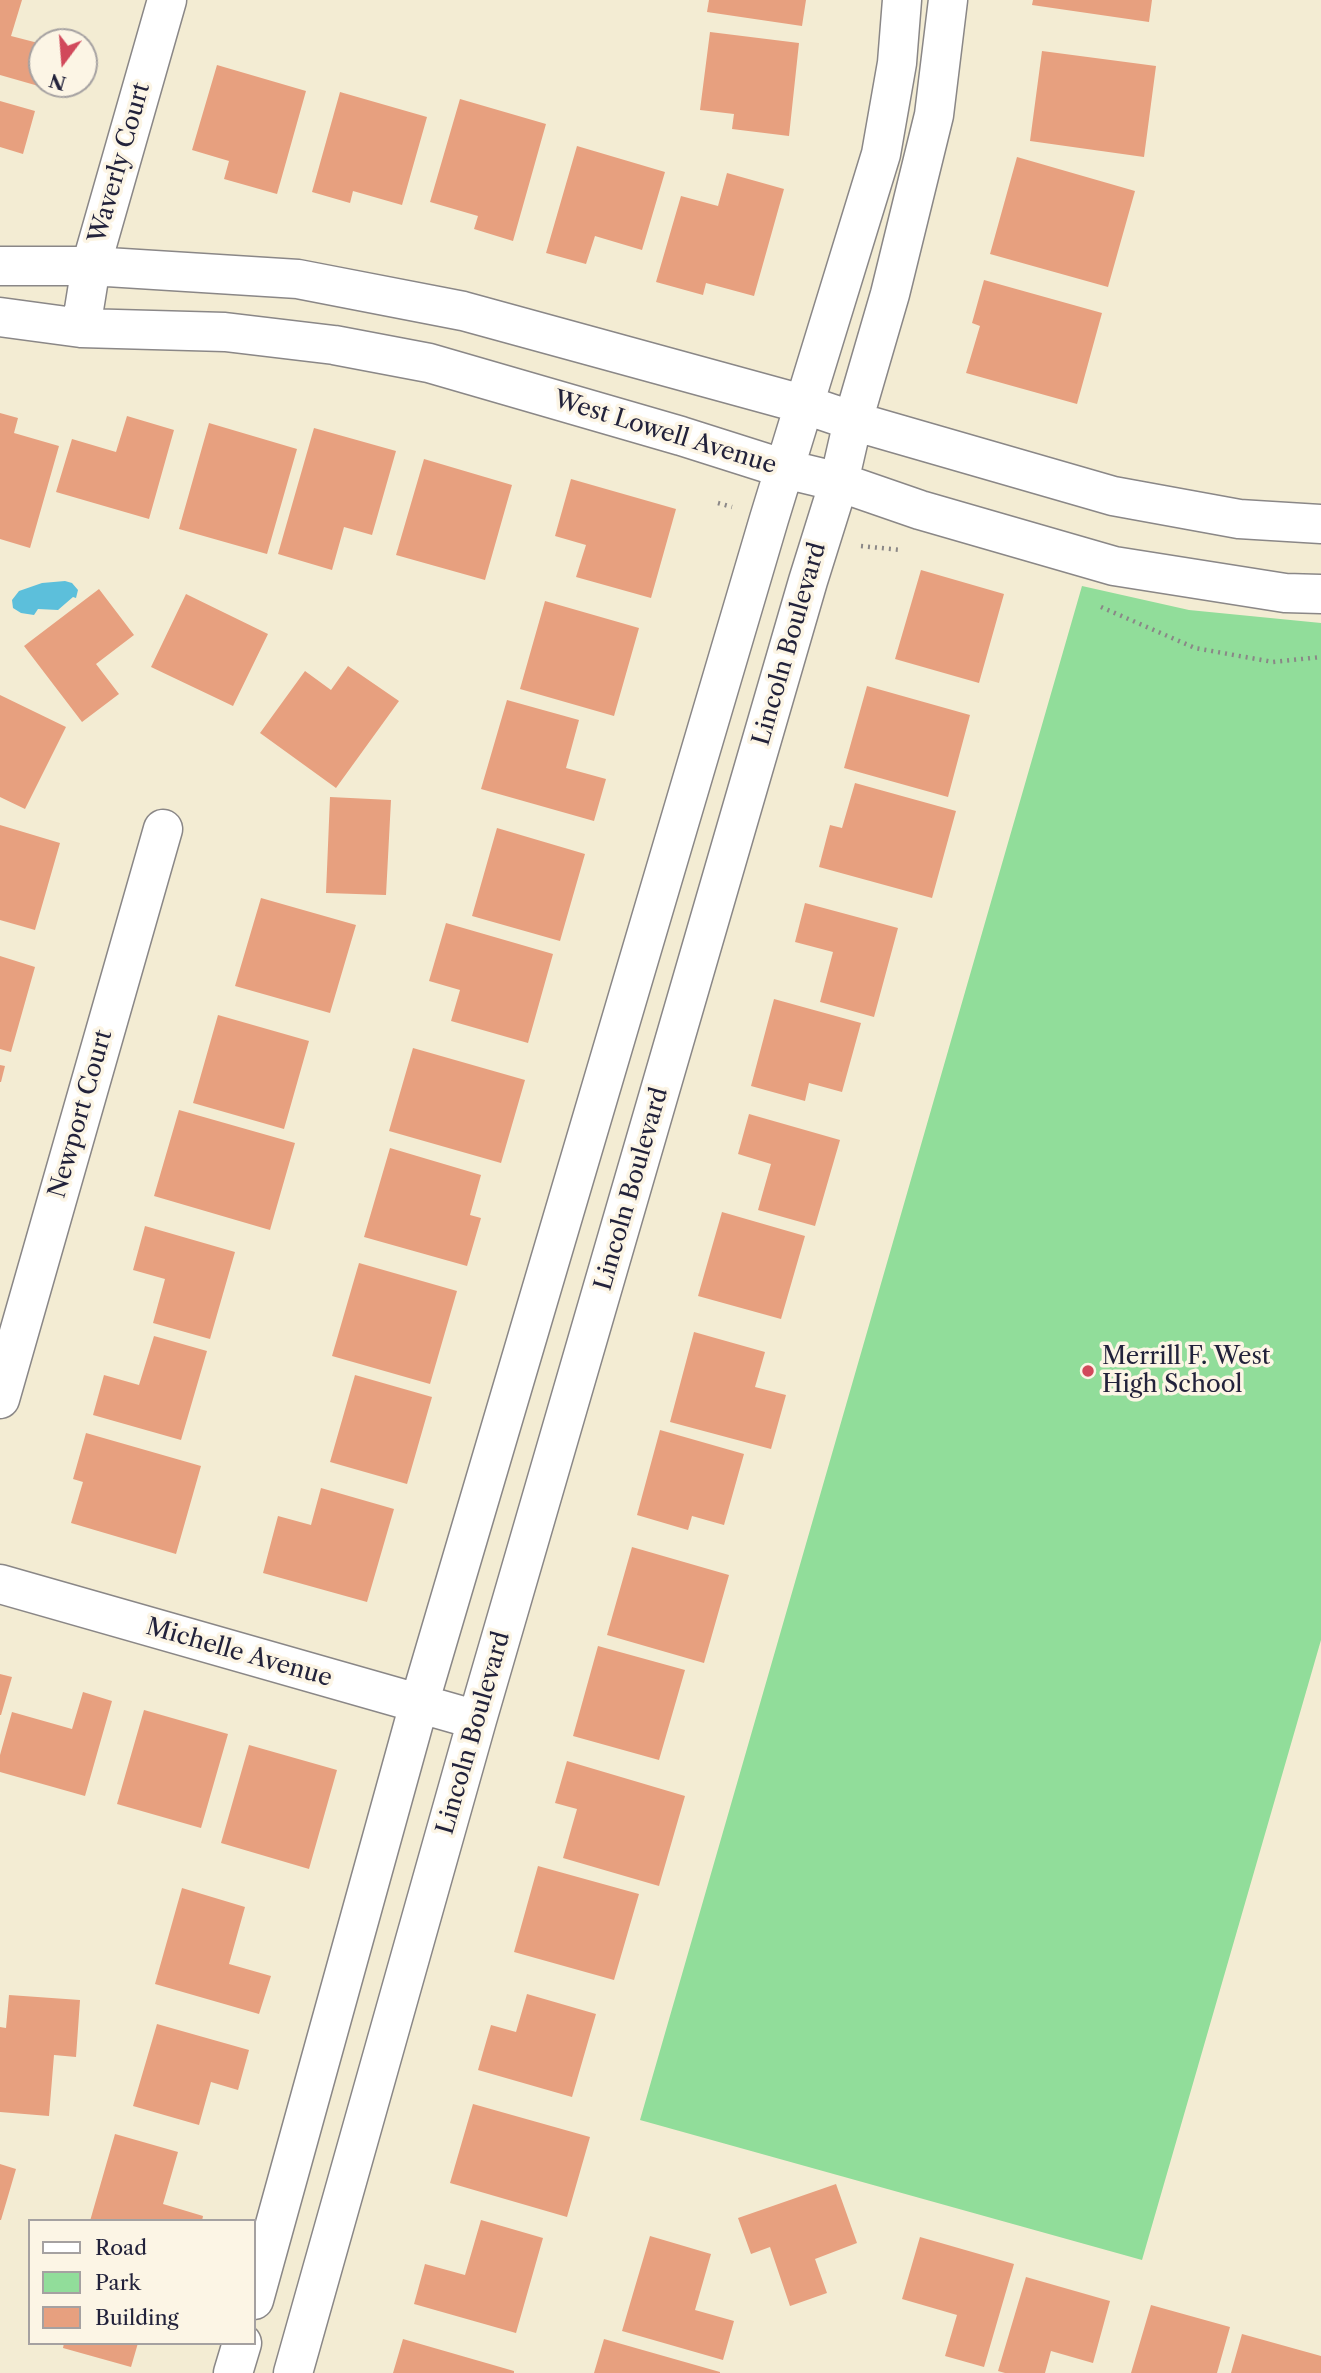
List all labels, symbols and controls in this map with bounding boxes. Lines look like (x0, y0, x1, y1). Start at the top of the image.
north arrow (28, 28, 98, 98)
text: N (47, 68, 69, 95)
street label: Waverly Court (83, 80, 157, 246)
street label: West Lowell Avenue (550, 385, 780, 481)
street label: Lincoln Boulevard (747, 539, 833, 749)
street label: Newport Court (43, 1027, 119, 1201)
street label: Lincoln Boulevard (589, 1084, 675, 1294)
place label: Merrill F. West High School (1102, 1343, 1270, 1399)
marker: Merrill F. West High School (1080, 1363, 1096, 1379)
street label: Michelle Avenue (143, 1613, 335, 1693)
street label: Lincoln Boulevard (431, 1628, 517, 1838)
legend (28, 2219, 256, 2345)
text: Road (95, 2235, 147, 2260)
text: Park (95, 2270, 141, 2295)
text: Building (95, 2305, 179, 2330)

